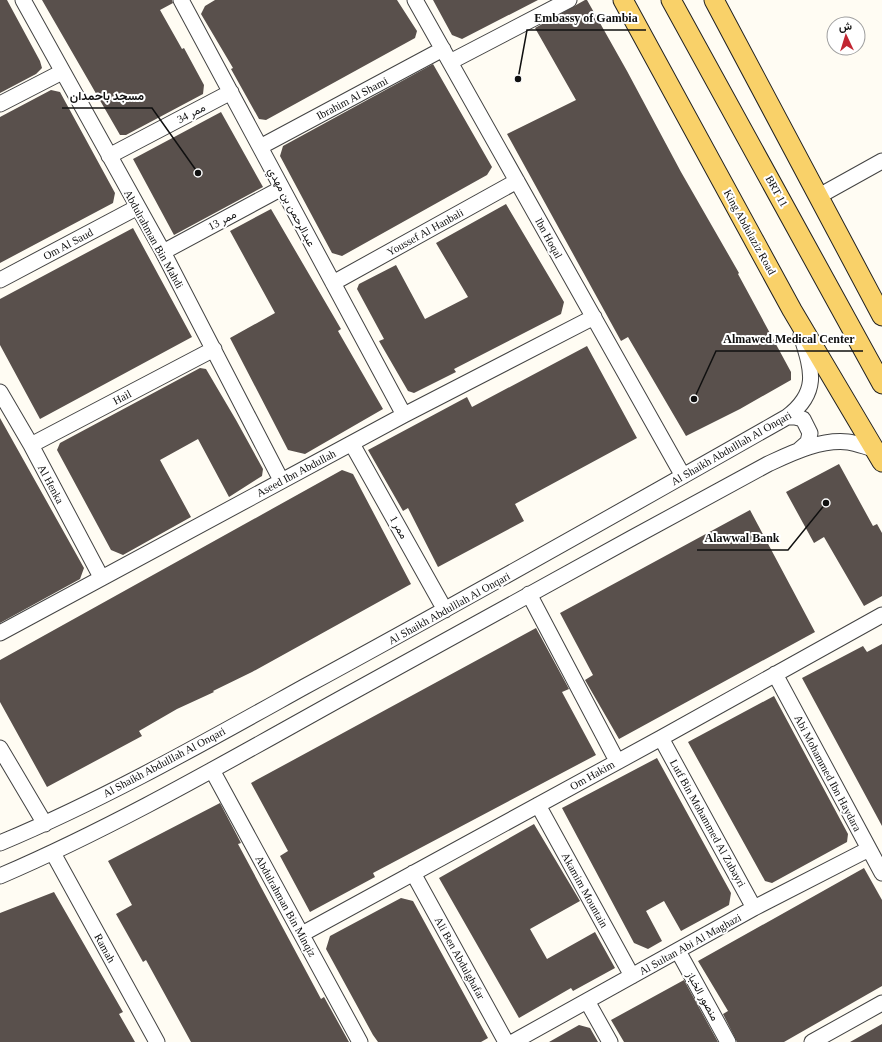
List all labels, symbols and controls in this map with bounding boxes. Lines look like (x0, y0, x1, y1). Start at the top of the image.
callout: Embassy of Gambia (527, 6, 646, 30)
text: Embassy of Gambia (534, 11, 638, 25)
north arrow (826, 16, 866, 56)
text: ش (838, 20, 852, 33)
street label: Ibrahim Al Shami (314, 74, 390, 122)
callout: مسجد باحمدان (62, 84, 152, 108)
text: مسجد باحمدان (70, 89, 145, 103)
street label: ممر 34 (175, 101, 208, 126)
street label: عبدالرحمن بن مهدي (263, 165, 318, 251)
street label: BRT 11 (764, 173, 790, 209)
street label: King Abdulaziz Road (722, 187, 779, 277)
street label: Abdulrahman Bin Mahdi (122, 188, 186, 290)
street label: Youssef Al Hanbali (385, 206, 465, 258)
street label: ممر 13 (206, 208, 239, 233)
street label: Ibn Hoqal (533, 216, 565, 260)
street label: Om Al Saud (41, 226, 95, 262)
callout: Almawed Medical Center (716, 327, 863, 351)
text: Almawed Medical Center (723, 332, 855, 346)
street label: Hail (111, 387, 133, 407)
street label: Al Shaikh Abdulllah Al Onqari (669, 409, 793, 487)
street label: Aseed Ibn Abdullah (254, 447, 338, 499)
street label: Al Henka (36, 462, 66, 506)
street label: ممر 1 (387, 513, 410, 541)
callout: Alawwal Bank (697, 526, 788, 550)
text: Alawwal Bank (704, 531, 780, 545)
street label: Al Shaikh Abdulllah Al Onqari (386, 570, 512, 646)
street label: Abi Mohammed Ibn Haydara (792, 713, 864, 833)
street label: Al Shaikh Abdulllah Al Onqari (101, 725, 227, 799)
street label: Lutf Bin Mohammed Al Zubayri (668, 757, 748, 889)
street label: Om Hakim (568, 758, 617, 792)
street label: Akamim Mountain (559, 850, 611, 930)
street label: Abdulrahman Bin Minqiz (253, 853, 319, 959)
street label: Al Sultan Abi Al Maghazi (637, 911, 743, 977)
street label: Ali Ben Abdulghafar (432, 915, 488, 1002)
street label: Ramah (92, 931, 118, 965)
street label: منصور الخباز (683, 969, 721, 1023)

